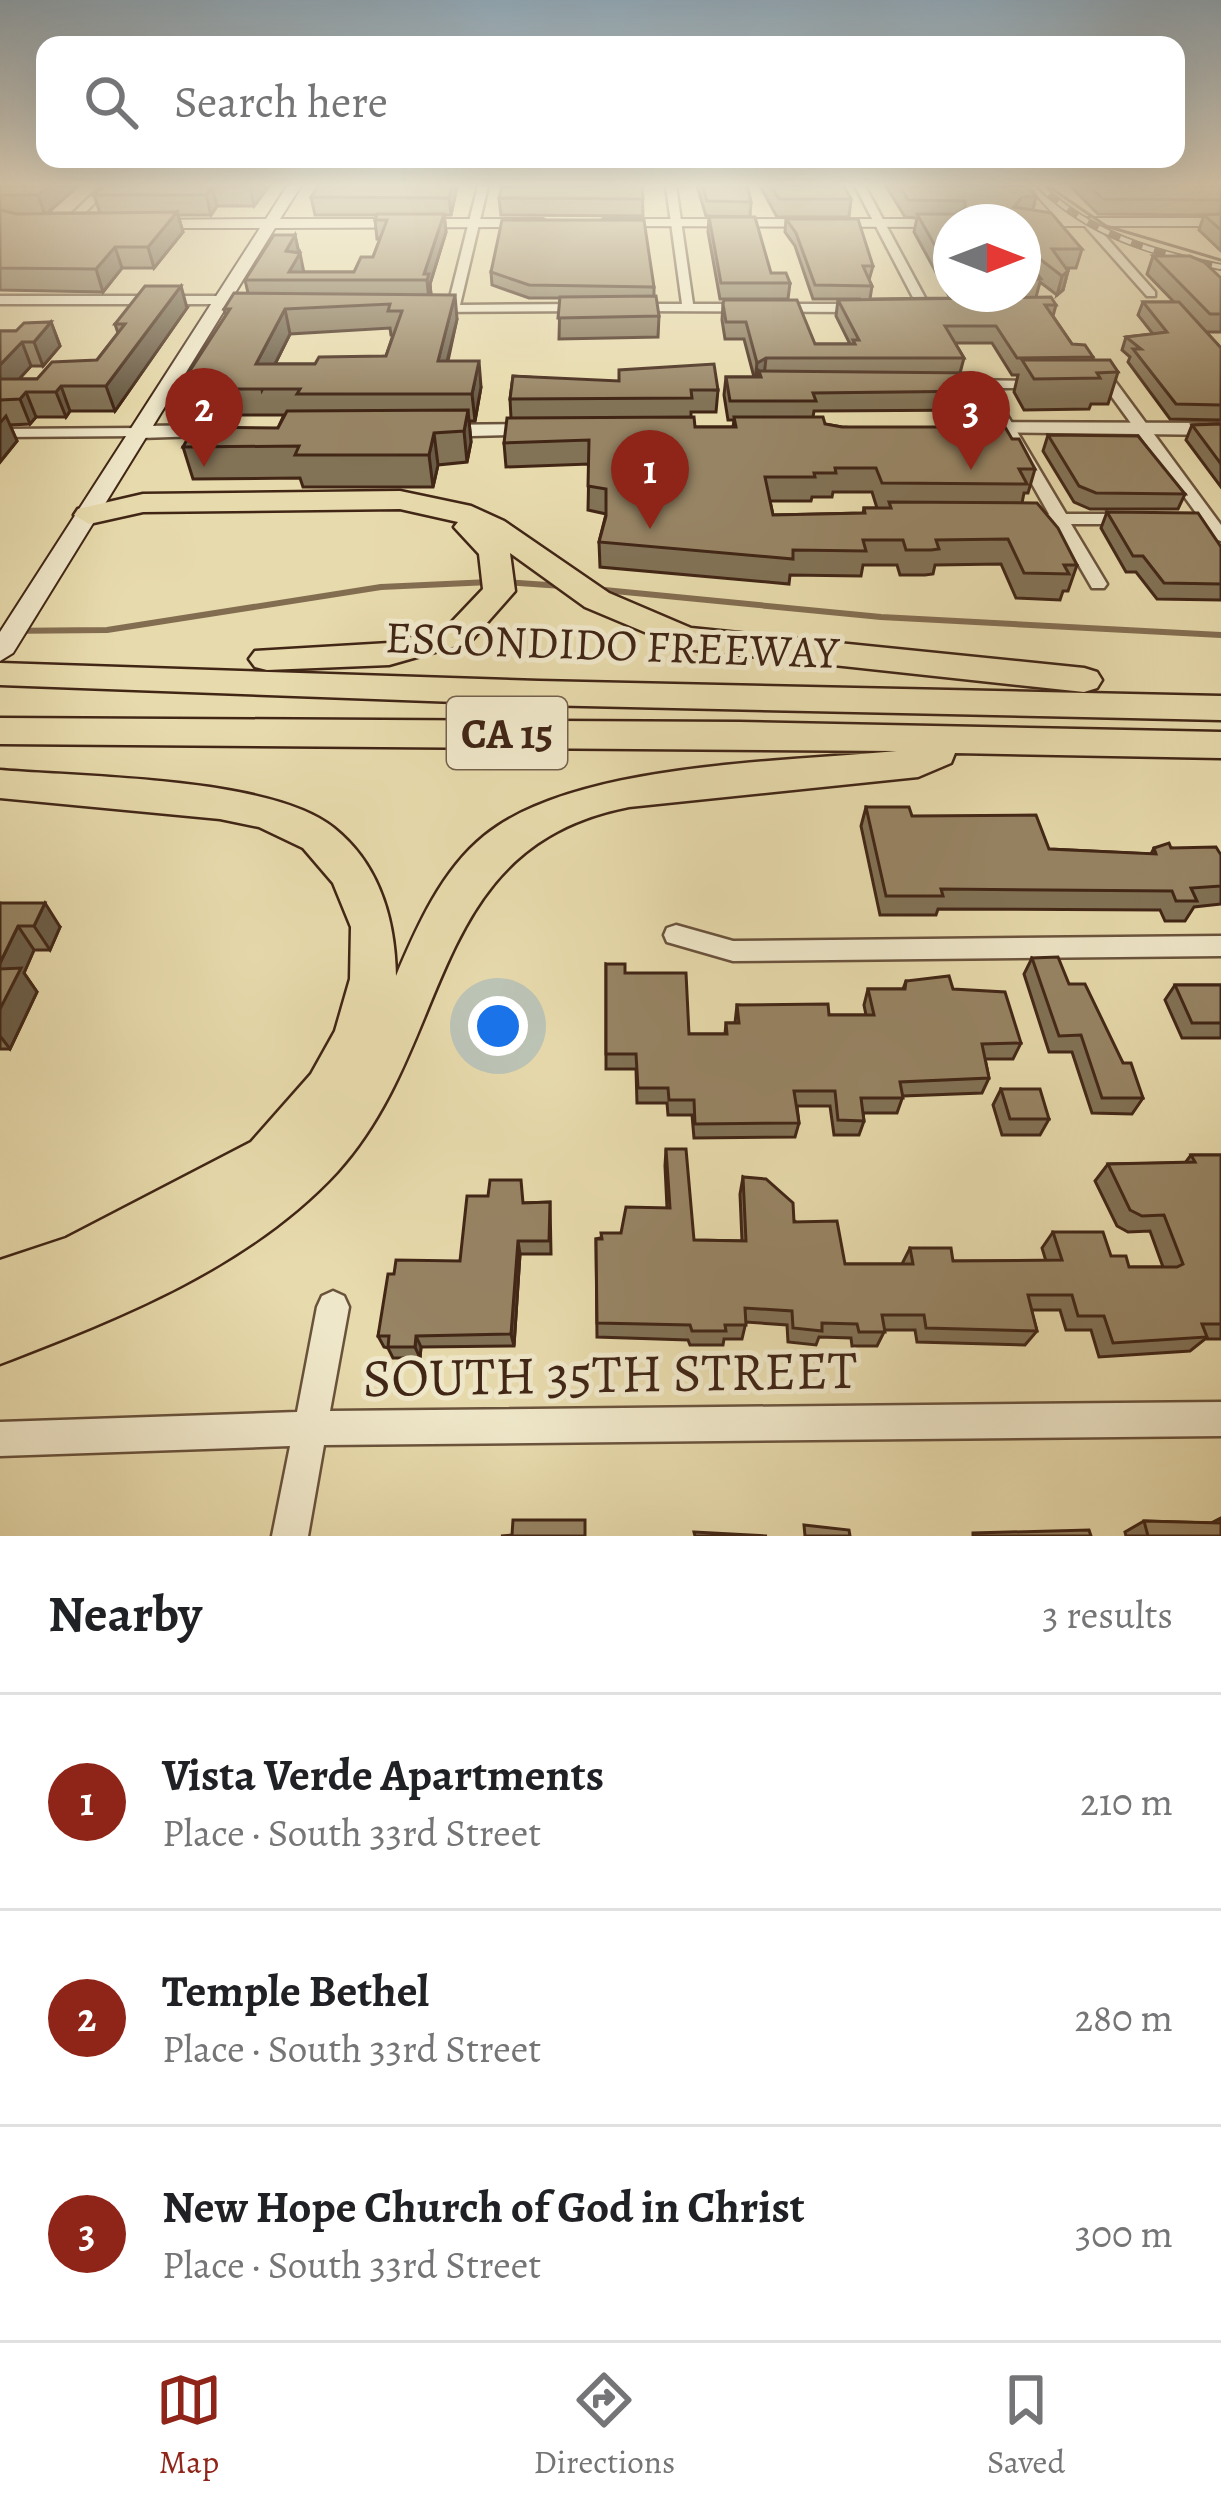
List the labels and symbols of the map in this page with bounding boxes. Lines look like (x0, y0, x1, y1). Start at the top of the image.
north arrow (933, 204, 1041, 312)
pin: 2 (165, 368, 243, 467)
pin: 3 (932, 371, 1010, 470)
pin: 1 (611, 430, 689, 529)
street label: ESCONDIDO FREEWAY (384, 606, 842, 684)
road number: CA 15 (447, 697, 567, 769)
your location (468, 996, 528, 1056)
street label: SOUTH 35TH STREET (362, 1333, 858, 1415)

